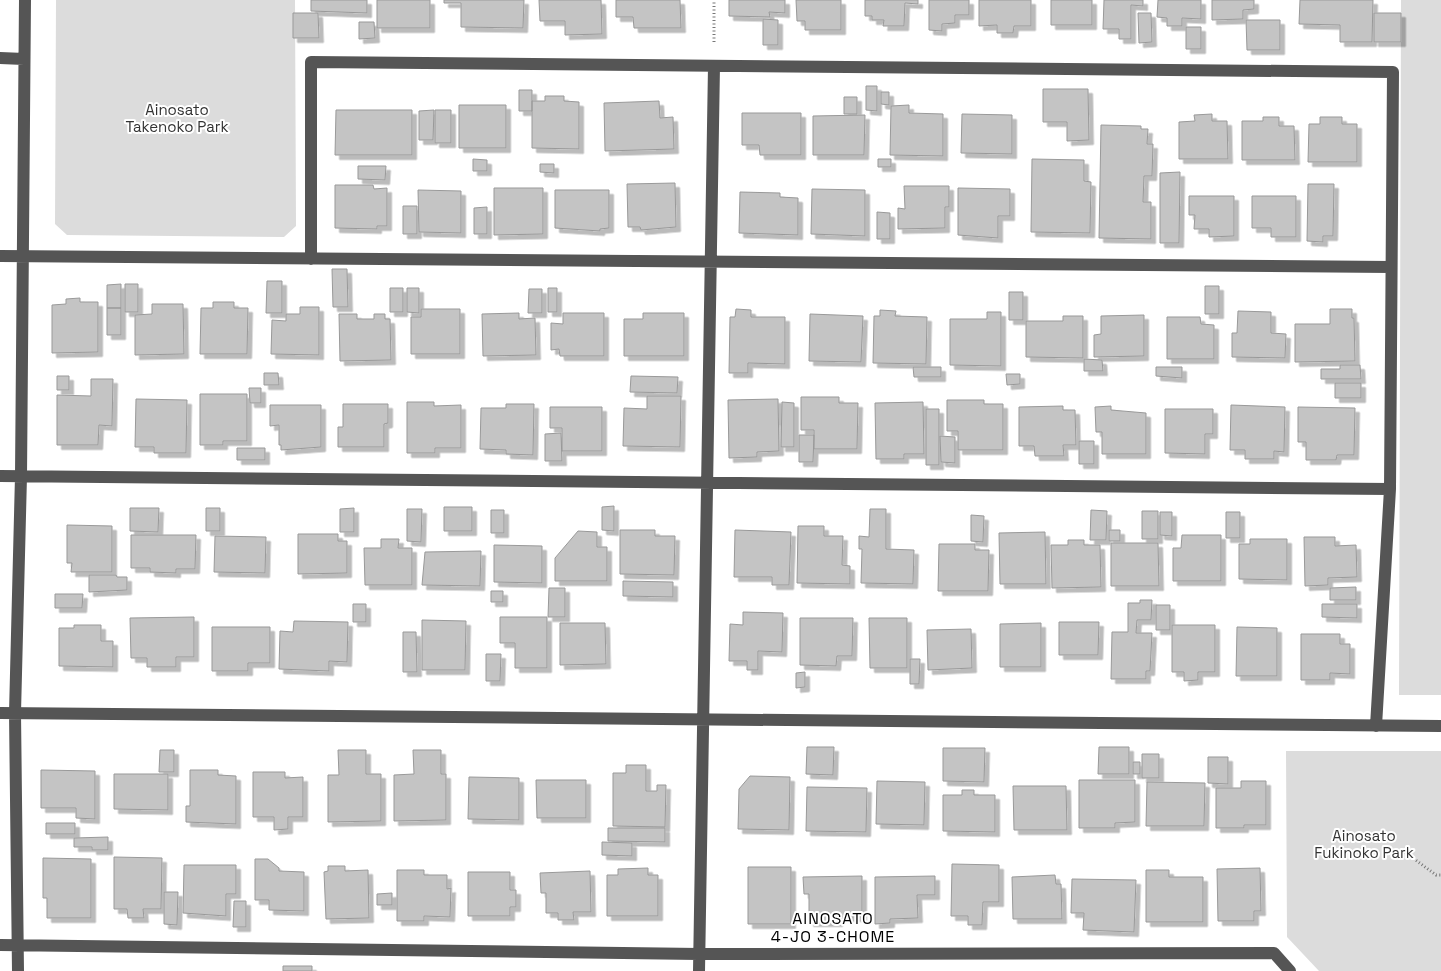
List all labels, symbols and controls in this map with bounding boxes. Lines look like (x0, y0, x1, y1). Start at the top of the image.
park label: Ainosato Takenoko Park (125, 100, 229, 136)
park label: Ainosato Fukinoko Park (1314, 826, 1414, 862)
district label: AINOSATO 4-JO 3-CHOME (771, 908, 895, 947)

